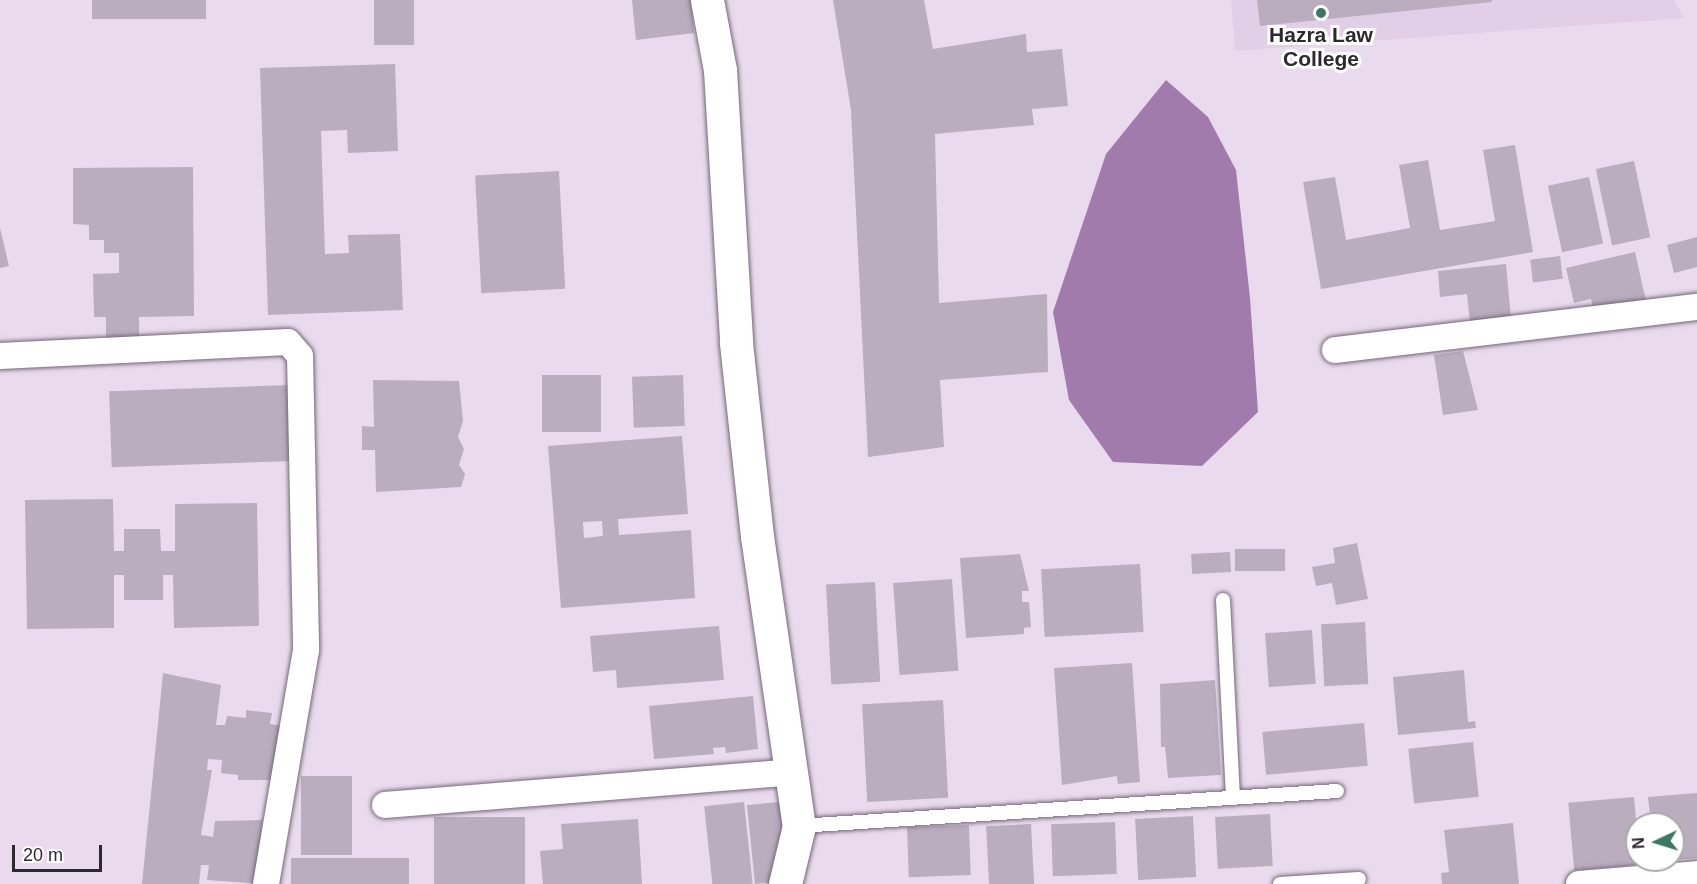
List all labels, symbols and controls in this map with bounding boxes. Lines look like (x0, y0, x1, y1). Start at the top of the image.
marker: Hazra Law College (1314, 6, 1328, 20)
place label: Hazra Law College (1269, 22, 1373, 72)
north arrow (1625, 812, 1685, 872)
scale bar (15, 833, 105, 871)
text: N (1630, 837, 1647, 850)
text: 20 m (23, 845, 63, 865)

